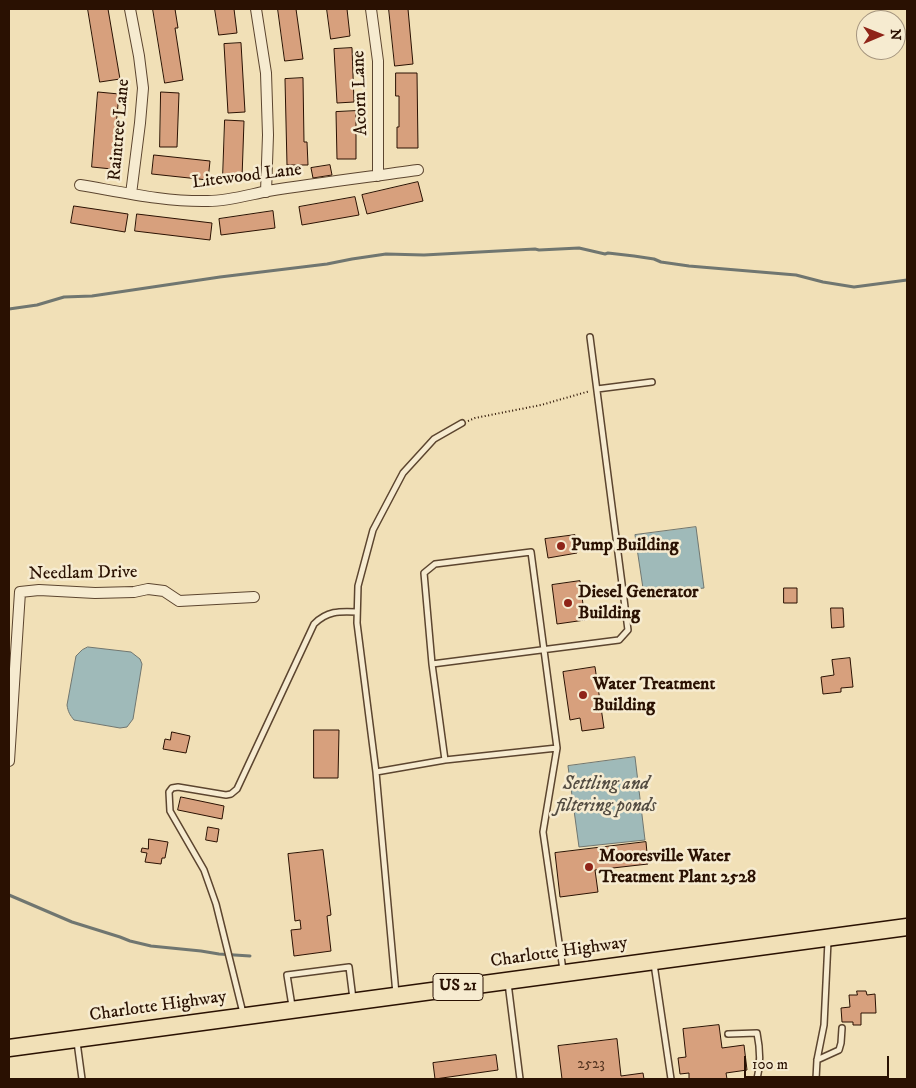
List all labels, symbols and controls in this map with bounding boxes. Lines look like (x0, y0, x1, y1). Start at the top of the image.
north arrow (856, 10, 906, 60)
text: N (886, 29, 904, 41)
street label: Acorn Lane (349, 50, 373, 136)
street label: Raintree Lane (105, 78, 135, 182)
street label: Litewood Lane (191, 160, 303, 194)
place label: Pump Building (571, 535, 678, 557)
marker: Pump Building (555, 540, 567, 552)
street label: Needlam Drive (28, 562, 138, 586)
place label: Diesel Generator Building (578, 582, 699, 624)
marker: Diesel Generator Building (562, 597, 574, 609)
place label: Water Treatment Building (593, 674, 715, 716)
marker: Water Treatment Building (577, 689, 589, 701)
water label: Settling and filtering ponds (556, 774, 656, 818)
place label: Mooresville Water Treatment Plant 2528 (599, 846, 756, 889)
marker: Mooresville Water Treatment Plant 2528 (583, 861, 595, 873)
street label: Charlotte Highway (489, 933, 629, 973)
road number: US 21 (433, 974, 483, 1000)
street label: Charlotte Highway (88, 987, 228, 1027)
scale bar (746, 1046, 891, 1078)
text: 100 m (752, 1055, 788, 1074)
house number: 2523 (577, 1056, 605, 1074)

